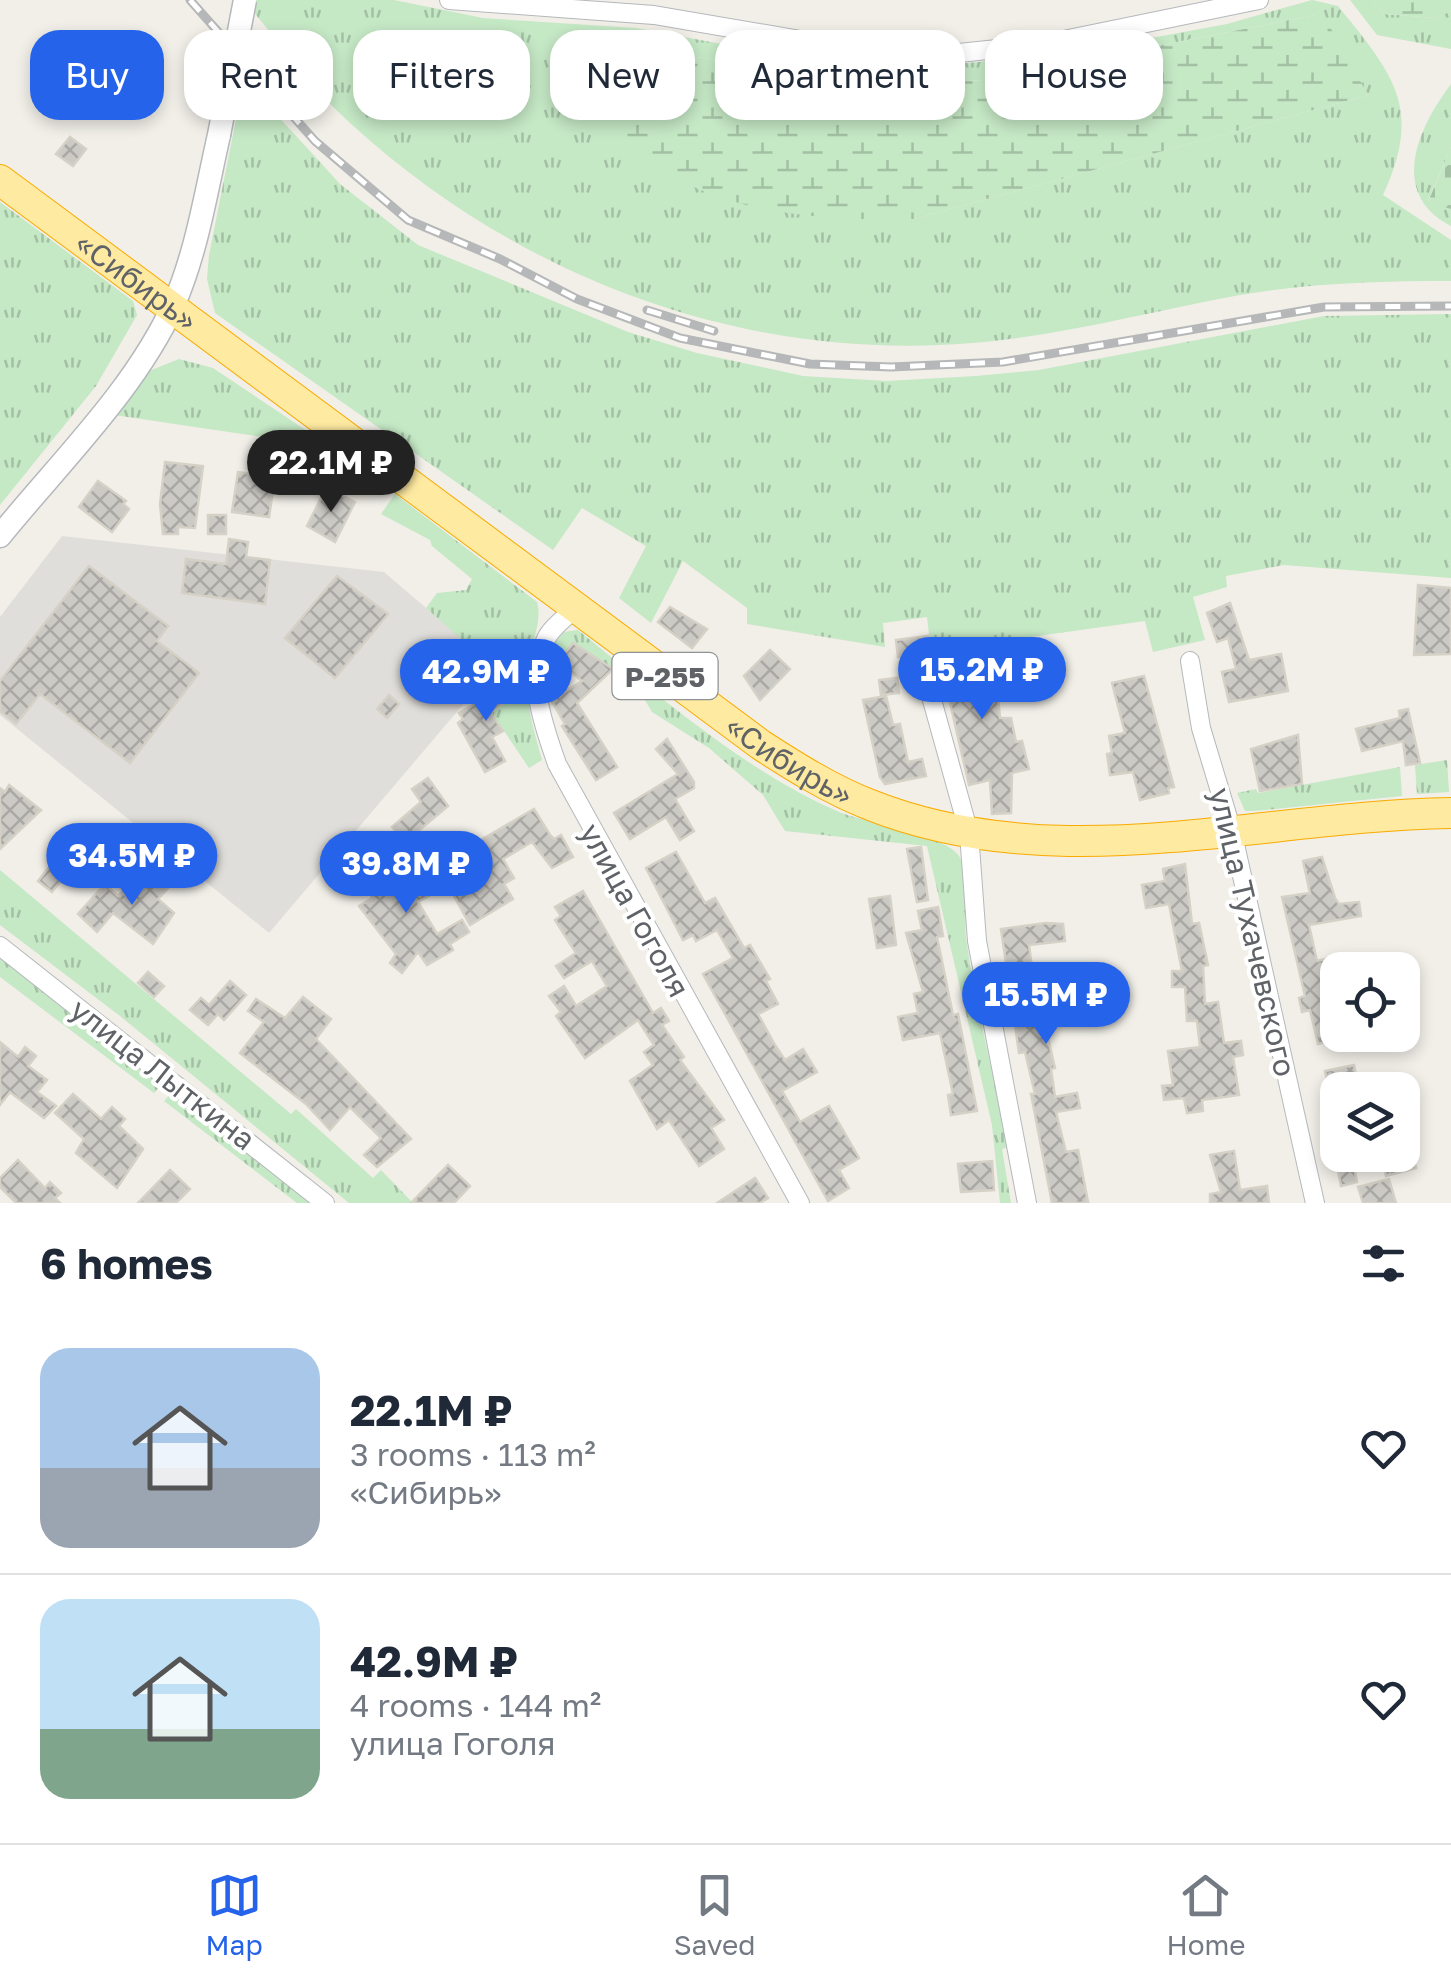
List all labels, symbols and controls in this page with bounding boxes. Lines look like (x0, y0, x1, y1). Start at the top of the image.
chip: Buy (30, 30, 164, 120)
chip: Rent (184, 30, 333, 120)
chip: Filters (353, 30, 530, 120)
chip: New (550, 30, 695, 120)
chip: Apartment (715, 30, 965, 120)
chip: House (985, 30, 1163, 120)
street label: «Сибирь» (69, 225, 204, 338)
pin: 22.1M ₽ (239, 430, 423, 515)
text: 22.1M ₽ (269, 443, 393, 481)
pin: 15.2M ₽ (890, 637, 1074, 722)
pin: 42.9M ₽ (394, 639, 578, 724)
text: 15.2M ₽ (920, 650, 1044, 688)
text: 42.9M ₽ (422, 652, 550, 690)
road number: Р-255 (612, 653, 718, 699)
street label: «Сибирь» (719, 707, 858, 813)
street label: улица Тухачевского (1202, 784, 1304, 1080)
street label: улица Гоголя (573, 817, 697, 1003)
pin: 34.5M ₽ (40, 823, 224, 908)
pin: 39.8M ₽ (314, 831, 498, 916)
text: 34.5M ₽ (68, 836, 196, 874)
text: 39.8M ₽ (342, 844, 470, 882)
map controls (1320, 952, 1420, 1172)
button: locate (1320, 952, 1420, 1052)
pin: 15.5M ₽ (954, 962, 1138, 1047)
text: 15.5M ₽ (984, 975, 1108, 1013)
street label: улица Лыткина (64, 991, 262, 1157)
button: layers (1320, 1072, 1420, 1172)
icon: filters (1356, 1236, 1411, 1291)
text: 6 homes (40, 1238, 213, 1288)
text: 22.1M ₽ (350, 1385, 513, 1435)
icon: home (120, 1388, 240, 1508)
icon: heart (1356, 1421, 1411, 1476)
text: 3 rooms · 113 m² (350, 1435, 596, 1473)
text: «Сибирь» (350, 1473, 502, 1511)
text: 42.9M ₽ (350, 1636, 518, 1686)
icon: home (120, 1639, 240, 1759)
icon: heart (1356, 1672, 1411, 1727)
text: 4 rooms · 144 m² (350, 1686, 601, 1724)
text: улица Гоголя (350, 1724, 556, 1762)
tab: Map (206, 1868, 263, 1961)
tab: Saved (674, 1868, 755, 1961)
tab: Home (1166, 1868, 1246, 1961)

